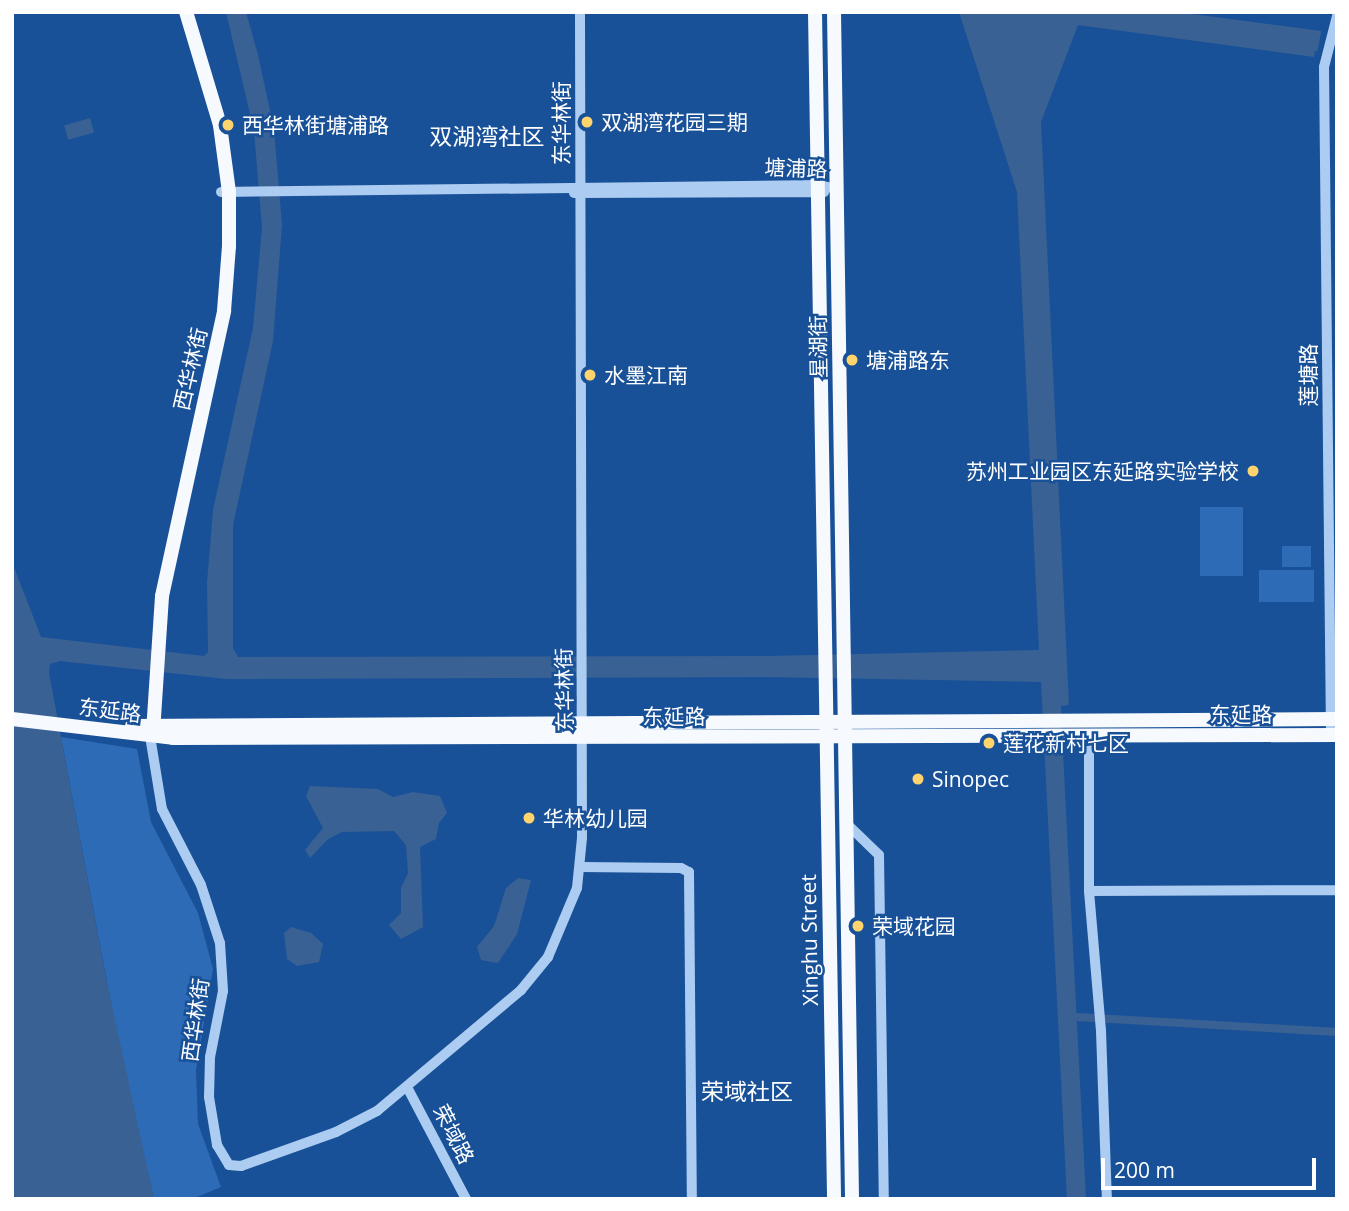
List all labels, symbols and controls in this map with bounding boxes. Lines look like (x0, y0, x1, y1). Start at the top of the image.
street label: 东华林街 (548, 81, 574, 165)
place label: 双湖湾花园三期 (601, 109, 748, 135)
place label: 西华林街塘浦路 (242, 112, 389, 138)
marker: 双湖湾花园三期 (579, 114, 595, 130)
marker: 西华林街塘浦路 (220, 117, 236, 133)
district label: 双湖湾社区 (430, 122, 544, 150)
street label: 塘浦路 (764, 154, 828, 182)
street label: 星湖街 (805, 315, 831, 379)
street label: 西华林街 (168, 325, 212, 413)
street label: 莲塘路 (1295, 344, 1321, 406)
place label: 塘浦路东 (866, 347, 950, 373)
marker: 塘浦路东 (844, 352, 860, 368)
place label: 水墨江南 (604, 362, 688, 388)
marker: 水墨江南 (582, 367, 598, 383)
place label: 苏州工业园区东延路实验学校 (966, 458, 1239, 484)
marker: 苏州工业园区东延路实验学校 (1245, 463, 1261, 479)
street label: 东华林街 (551, 648, 577, 732)
street label: 东延路 (77, 694, 143, 726)
street label: 东延路 (1210, 701, 1272, 727)
street label: 东延路 (643, 703, 705, 729)
place label: 莲花新村七区 (1003, 730, 1129, 756)
marker: 莲花新村七区 (981, 735, 997, 751)
place label: Sinopec (932, 766, 1009, 792)
marker: Sinopec (910, 771, 926, 787)
place label: 华林幼儿园 (543, 805, 648, 831)
marker: 华林幼儿园 (521, 810, 537, 826)
street label: Xinghu Street (795, 874, 823, 1006)
place label: 荣域花园 (872, 913, 956, 939)
marker: 荣域花园 (850, 918, 866, 934)
street label: 西华林街 (177, 977, 213, 1063)
district label: 荣域社区 (701, 1077, 793, 1105)
street label: 荣域路 (428, 1100, 480, 1168)
scale bar (1104, 1144, 1319, 1188)
text: 200 m (1114, 1156, 1175, 1184)

